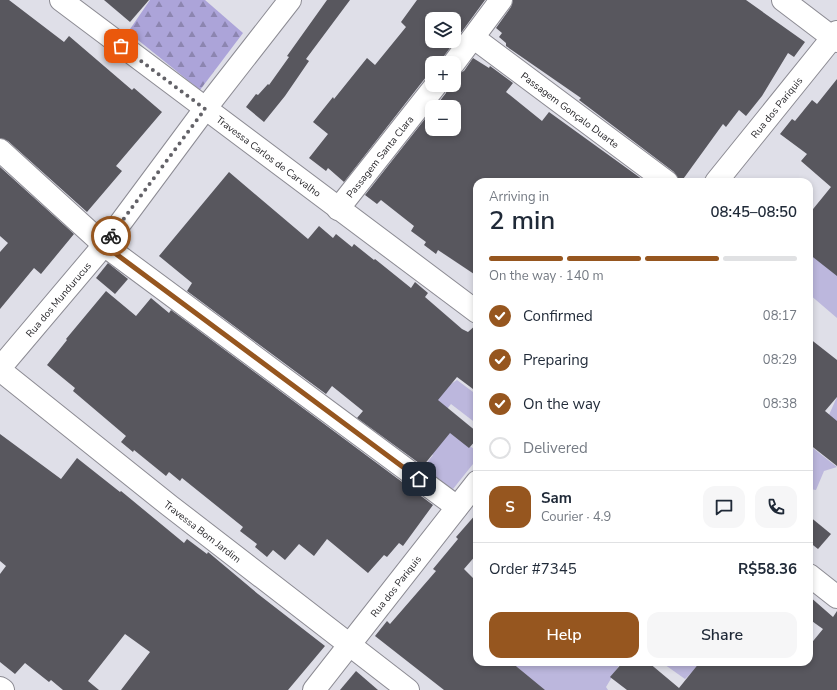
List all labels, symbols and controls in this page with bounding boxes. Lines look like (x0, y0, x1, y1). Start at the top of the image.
map controls (425, 12, 461, 136)
button: layers (425, 12, 461, 48)
pin (104, 29, 138, 63)
icon: bag (110, 35, 132, 57)
button: + (425, 56, 461, 92)
street label: Passagem Gonçalo Duarte (518, 69, 622, 152)
street label: Rua dos Pariquis (748, 74, 806, 141)
button: − (425, 100, 461, 136)
street label: Travessa Carlos de Carvalho (213, 113, 324, 201)
street label: Passagem Santa Clara (343, 113, 417, 201)
text: Arriving in (489, 188, 549, 206)
text: 08:45–08:50 (710, 202, 797, 222)
text: 2 min (489, 203, 555, 238)
courier (91, 216, 131, 256)
icon: bike (100, 225, 122, 247)
street label: Rua dos Mundurucus (23, 259, 95, 341)
text: On the way · 140 m (489, 267, 604, 285)
icon: check (489, 305, 511, 327)
text: Confirmed (523, 306, 593, 326)
text: 08:17 (763, 307, 797, 325)
icon: check (489, 349, 511, 371)
text: Preparing (523, 350, 588, 370)
text: 08:29 (763, 351, 797, 369)
icon: check (489, 393, 511, 415)
text: On the way (523, 394, 601, 414)
text: 08:38 (763, 395, 797, 413)
text: Delivered (523, 438, 588, 458)
pin (402, 462, 436, 496)
icon: home (408, 468, 430, 490)
button: chat (703, 486, 745, 528)
button: phone (755, 486, 797, 528)
text: Sam (541, 488, 572, 508)
text: S (505, 497, 515, 517)
street label: Travessa Bom Jardim (160, 498, 244, 566)
text: Courier · 4.9 (541, 508, 611, 526)
street label: Rua dos Pariquis (368, 553, 425, 621)
text: Order #7345 (489, 559, 577, 579)
text: R$58.36 (738, 559, 797, 579)
button: Help (489, 612, 639, 658)
button: Share (647, 612, 797, 658)

